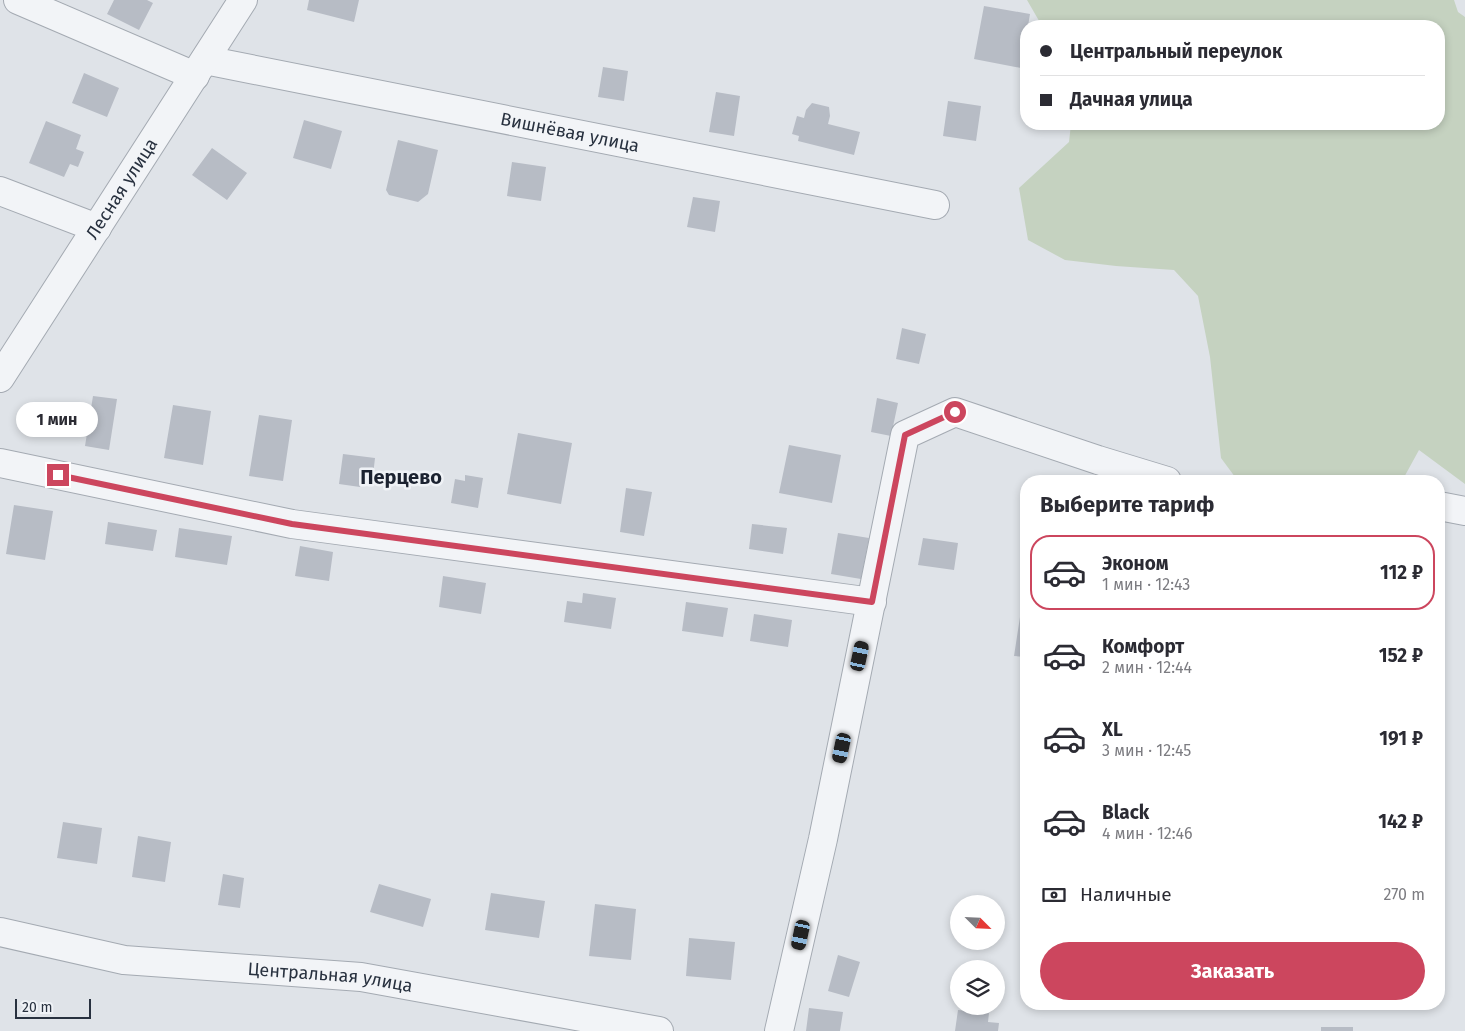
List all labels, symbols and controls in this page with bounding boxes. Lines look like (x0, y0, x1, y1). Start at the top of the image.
text: Центральный переулок (1070, 40, 1282, 63)
text: Дачная улица (1070, 88, 1193, 111)
street label: Вишнёвая улица (498, 108, 641, 157)
street label: Лесная улица (81, 134, 162, 243)
route start (944, 401, 966, 423)
callout: 1 мин (17, 402, 99, 438)
text: 1 мин (37, 410, 77, 429)
route end (47, 464, 69, 486)
district label: Перцево (360, 465, 442, 489)
text: Выберите тариф (1040, 491, 1215, 518)
icon: car (1042, 550, 1087, 595)
text: Эконом (1102, 552, 1169, 575)
text: 112 ₽ (1380, 561, 1423, 584)
text: 1 мин · 12:43 (1102, 575, 1190, 594)
icon: car (1042, 633, 1087, 678)
text: Комфорт (1102, 635, 1184, 658)
car (849, 640, 870, 672)
text: 152 ₽ (1379, 644, 1423, 667)
text: 2 мин · 12:44 (1102, 658, 1192, 677)
icon: car (1042, 716, 1087, 761)
text: XL (1102, 718, 1123, 741)
text: 191 ₽ (1379, 727, 1423, 750)
car (831, 732, 852, 764)
text: 3 мин · 12:45 (1102, 741, 1191, 760)
icon: car (1042, 799, 1087, 844)
text: Black (1102, 801, 1149, 824)
text: 142 ₽ (1378, 810, 1423, 833)
text: 4 мин · 12:46 (1102, 824, 1193, 843)
icon: cash (1040, 881, 1068, 909)
text: Наличные (1080, 883, 1172, 906)
text: 270 m (1383, 885, 1425, 904)
north arrow (950, 895, 1005, 950)
map controls (950, 895, 1005, 1015)
car (790, 919, 811, 951)
button: Заказать (1040, 942, 1425, 1000)
street label: Центральная улица (247, 958, 414, 997)
button: layers (950, 960, 1005, 1015)
scale bar (15, 996, 91, 1019)
text: 20 m (22, 999, 52, 1016)

